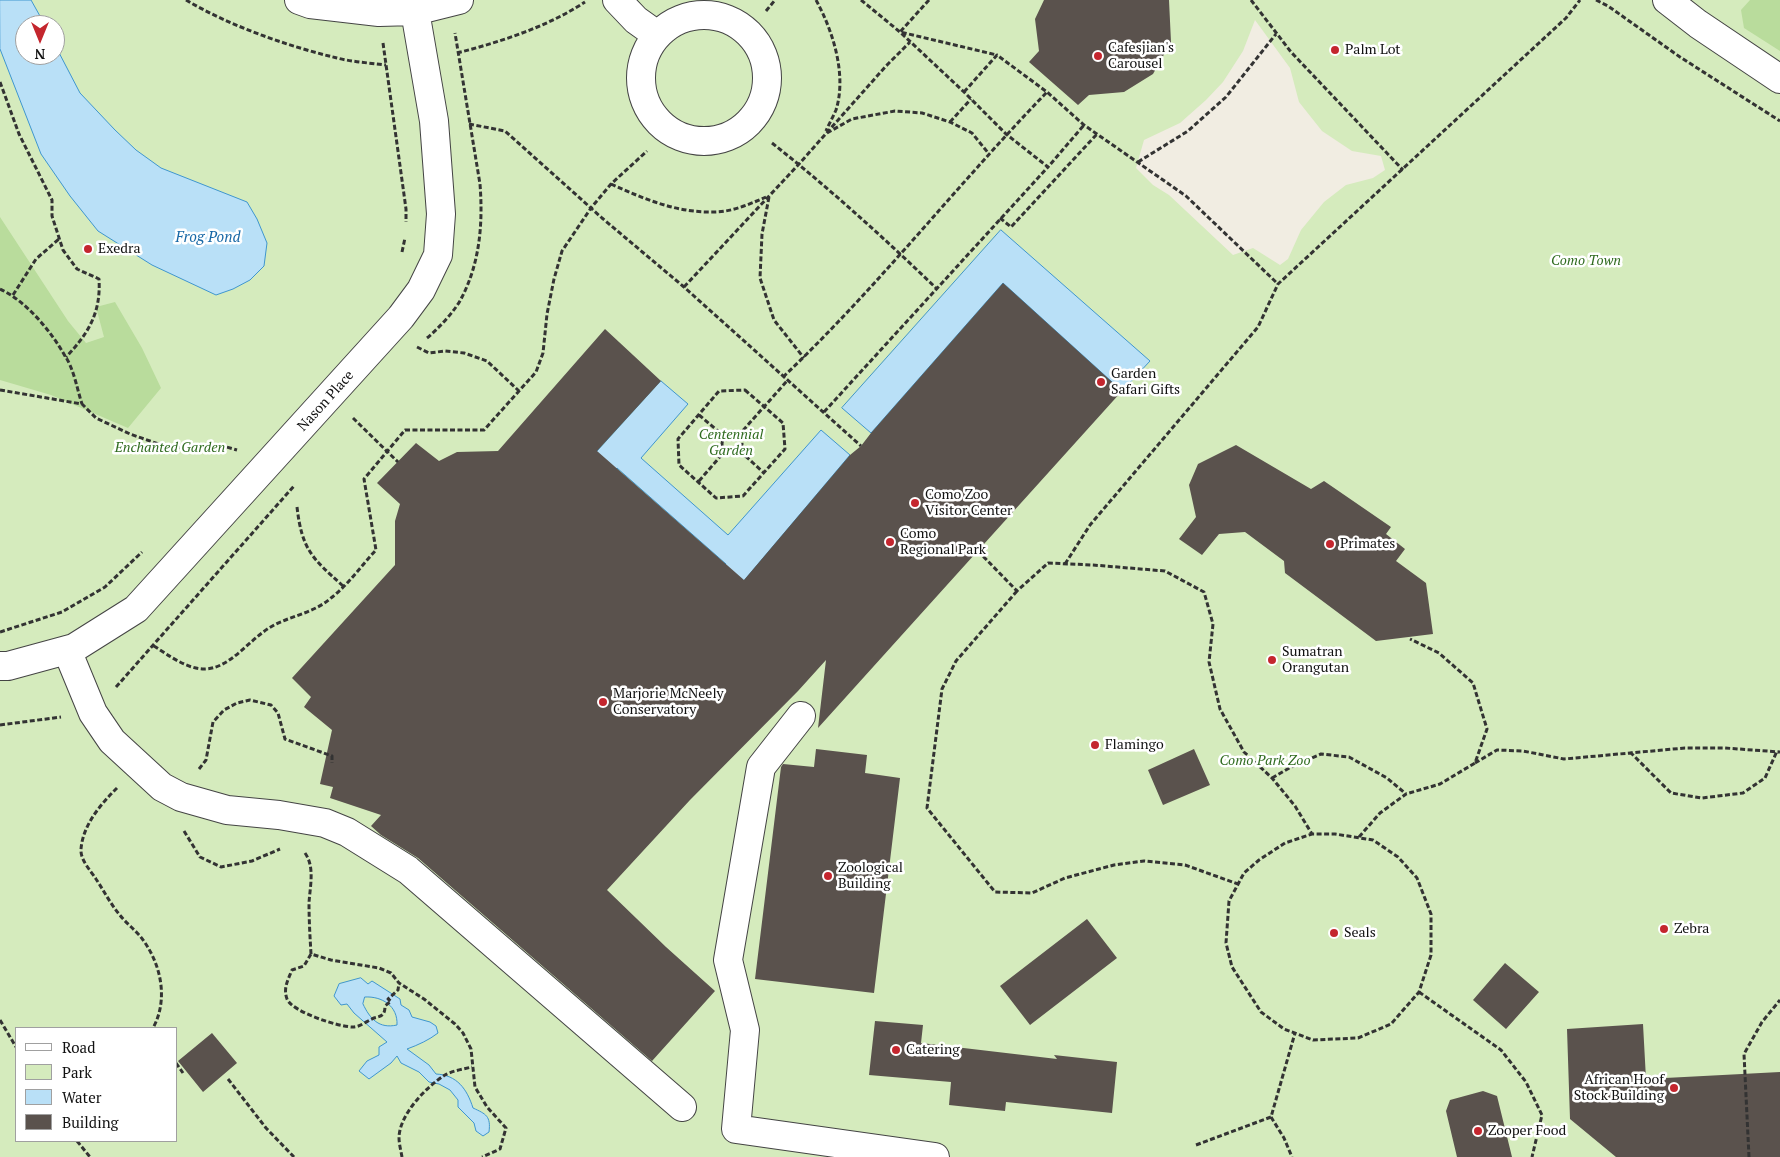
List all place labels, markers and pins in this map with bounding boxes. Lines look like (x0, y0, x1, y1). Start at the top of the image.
place label: Cafesjian's Carousel (1108, 40, 1174, 72)
place label: Palm Lot (1345, 42, 1401, 58)
marker: Palm Lot (1329, 44, 1341, 56)
marker: Cafesjian's Carousel (1092, 50, 1104, 62)
place label: Exedra (98, 241, 141, 257)
marker: Exedra (82, 243, 94, 255)
place label: Garden Safari Gifts (1111, 366, 1180, 398)
marker: Garden Safari Gifts (1095, 376, 1107, 388)
place label: Como Zoo Visitor Center (925, 487, 1012, 520)
marker: Como Zoo Visitor Center (909, 497, 921, 509)
place label: Como Regional Park (900, 526, 986, 558)
marker: Como Regional Park (884, 536, 896, 548)
place label: Primates (1340, 536, 1395, 552)
marker: Primates (1324, 538, 1336, 550)
place label: Sumatran Orangutan (1282, 644, 1349, 676)
marker: Sumatran Orangutan (1266, 654, 1278, 666)
place label: Marjorie McNeely Conservatory (613, 686, 724, 719)
marker: Marjorie McNeely Conservatory (597, 696, 609, 708)
place label: Flamingo (1105, 737, 1164, 753)
marker: Flamingo (1089, 739, 1101, 751)
place label: Zoological Building (838, 860, 903, 892)
marker: Zoological Building (822, 870, 834, 882)
place label: Zebra (1674, 921, 1709, 937)
marker: Zebra (1658, 923, 1670, 935)
place label: Seals (1344, 925, 1376, 941)
marker: Seals (1328, 927, 1340, 939)
place label: Catering (906, 1042, 960, 1058)
marker: Catering (890, 1044, 902, 1056)
place label: African Hoof Stock Building (1574, 1072, 1664, 1104)
marker: African Hoof Stock Building (1668, 1082, 1680, 1094)
place label: Zooper Food (1488, 1123, 1566, 1139)
marker: Zooper Food (1472, 1125, 1484, 1137)

